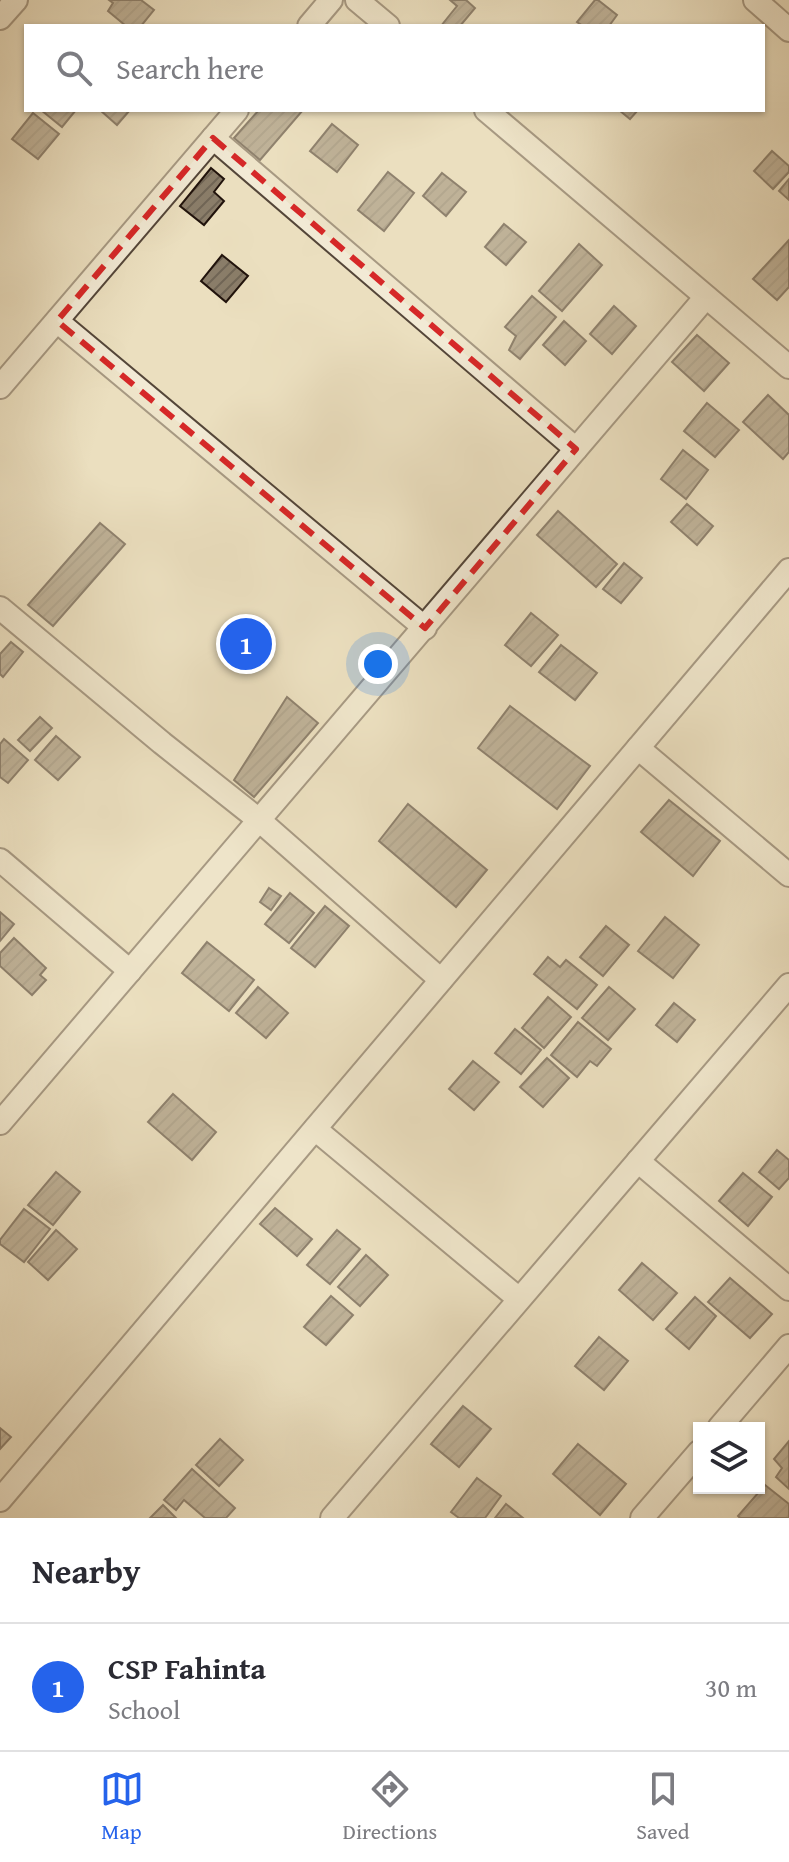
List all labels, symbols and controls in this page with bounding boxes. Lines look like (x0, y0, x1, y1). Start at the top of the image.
search box (24, 24, 765, 112)
icon: search (52, 46, 96, 90)
text: Search here (116, 46, 264, 90)
pin: 1 (220, 614, 272, 674)
your location (358, 644, 398, 684)
map controls (693, 1422, 765, 1494)
button: layers (693, 1422, 765, 1494)
text: Nearby (32, 1546, 141, 1595)
text: CSP Fahinta (108, 1646, 266, 1690)
text: 1 (51, 1668, 65, 1707)
text: 30 m (705, 1668, 757, 1707)
text: School (108, 1690, 180, 1729)
tab: Map (100, 1767, 144, 1847)
tab: Directions (343, 1767, 437, 1847)
tab: Saved (636, 1767, 689, 1847)

